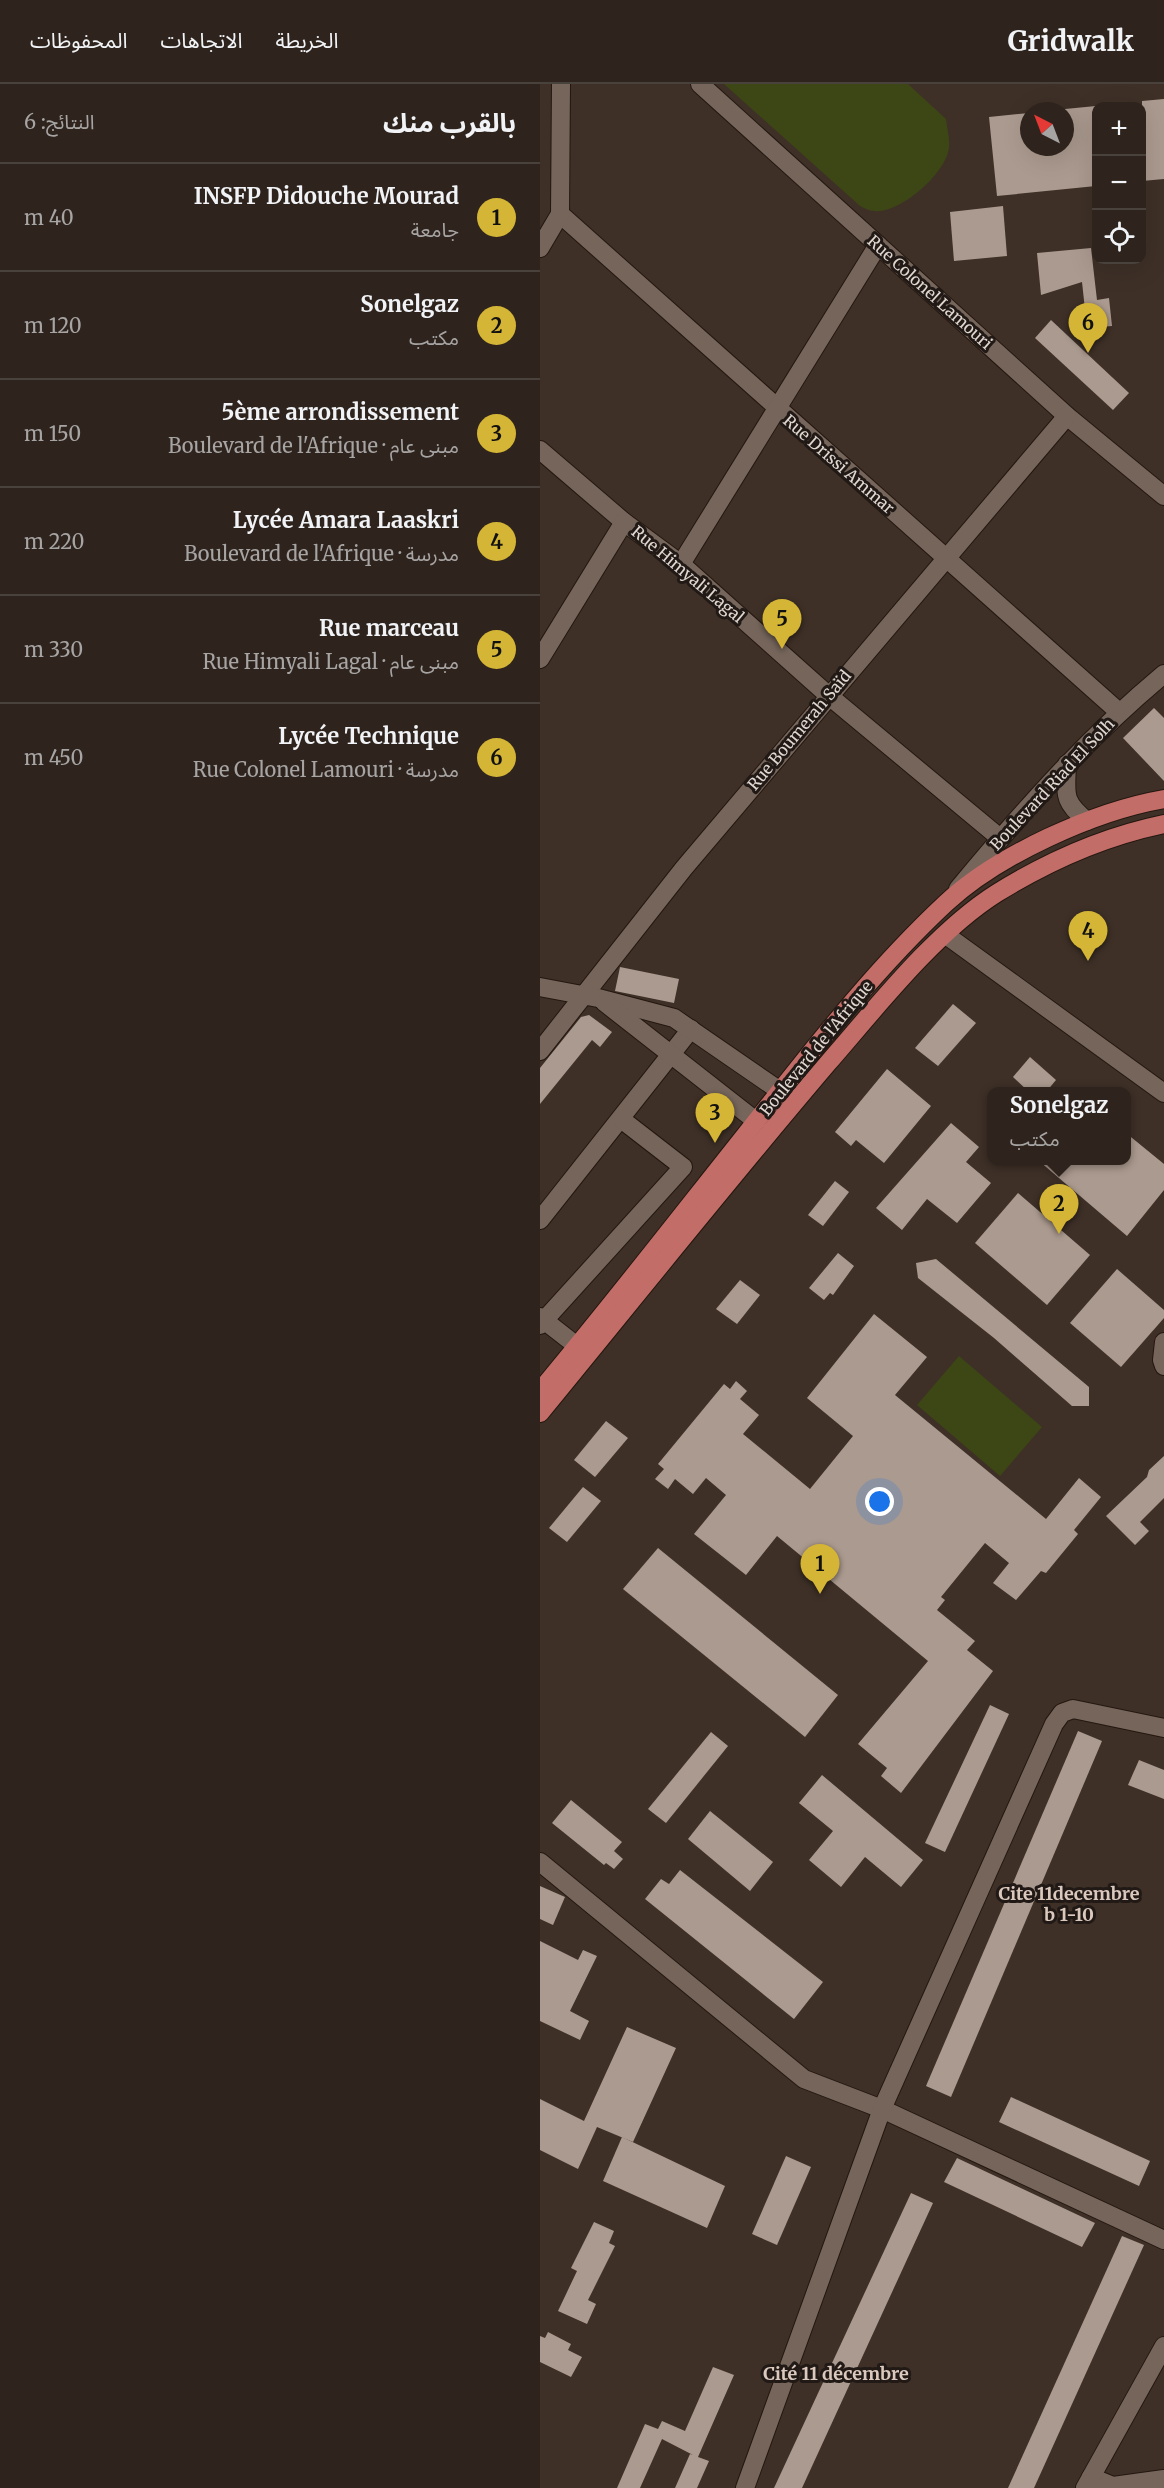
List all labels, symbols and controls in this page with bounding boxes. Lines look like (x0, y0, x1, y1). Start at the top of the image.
text: Gridwalk (1007, 23, 1134, 59)
text: المحفوظات (30, 27, 127, 54)
text: الاتجاهات (160, 27, 242, 54)
text: الخريطة (275, 27, 338, 54)
north arrow (1020, 102, 1074, 156)
map controls (1092, 102, 1146, 264)
button: + (1092, 102, 1146, 156)
text: بالقرب منك (383, 106, 516, 139)
text: النتائج: 6 (24, 109, 94, 134)
button: − (1092, 156, 1146, 210)
text: INSFP Didouche Mourad (194, 182, 459, 210)
text: 40 m (24, 205, 74, 230)
text: 1 (492, 205, 501, 230)
button: locate (1092, 210, 1146, 264)
text: جامعة (411, 217, 459, 242)
street label: Rue Colonel Lamouri (864, 231, 996, 353)
text: Sonelgaz (360, 290, 459, 318)
pin: 6 (1068, 304, 1108, 353)
text: 120 m (24, 313, 82, 338)
text: 2 (491, 313, 502, 338)
text: مكتب (409, 325, 459, 350)
text: 5ème arrondissement (221, 398, 459, 426)
street label: Rue Drissi Ammar (779, 410, 899, 518)
text: 150 m (24, 421, 81, 446)
text: 3 (491, 421, 502, 446)
text: مبنى عام · Boulevard de l'Afrique (168, 433, 459, 458)
text: Lycée Amara Laaskri (233, 506, 459, 534)
street label: Rue Himyali Lagal (628, 521, 748, 627)
text: 220 m (24, 529, 85, 554)
text: 4 (490, 529, 503, 554)
text: مدرسة · Boulevard de l'Afrique (184, 541, 459, 566)
pin: 5 (762, 600, 802, 649)
text: Rue marceau (319, 614, 459, 642)
text: 330 m (24, 637, 83, 662)
text: 5 (491, 637, 502, 662)
text: مبنى عام · Rue Himyali Lagal (202, 649, 459, 674)
street label: Rue Boumerah Saïd (743, 666, 855, 794)
street label: Boulevard Riad El Solh (986, 713, 1119, 854)
text: Lycée Technique (278, 722, 459, 750)
text: 450 m (24, 745, 83, 770)
text: 6 (490, 745, 503, 770)
text: مدرسة · Rue Colonel Lamouri (193, 757, 459, 782)
pin: 4 (1068, 912, 1108, 961)
street label: Boulevard de l'Afrique (755, 976, 877, 1120)
popup (987, 1087, 1131, 1165)
text: Sonelgaz (1010, 1091, 1108, 1119)
pin: 3 (696, 1094, 735, 1143)
text: مكتب (1010, 1126, 1060, 1151)
pin: 2 (1040, 1184, 1078, 1234)
your location (865, 1487, 894, 1516)
pin: 1 (800, 1544, 840, 1594)
district label: Cite 11decembre b 1-10 (998, 1882, 1140, 1926)
district label: Cité 11 décembre (763, 2362, 909, 2385)

